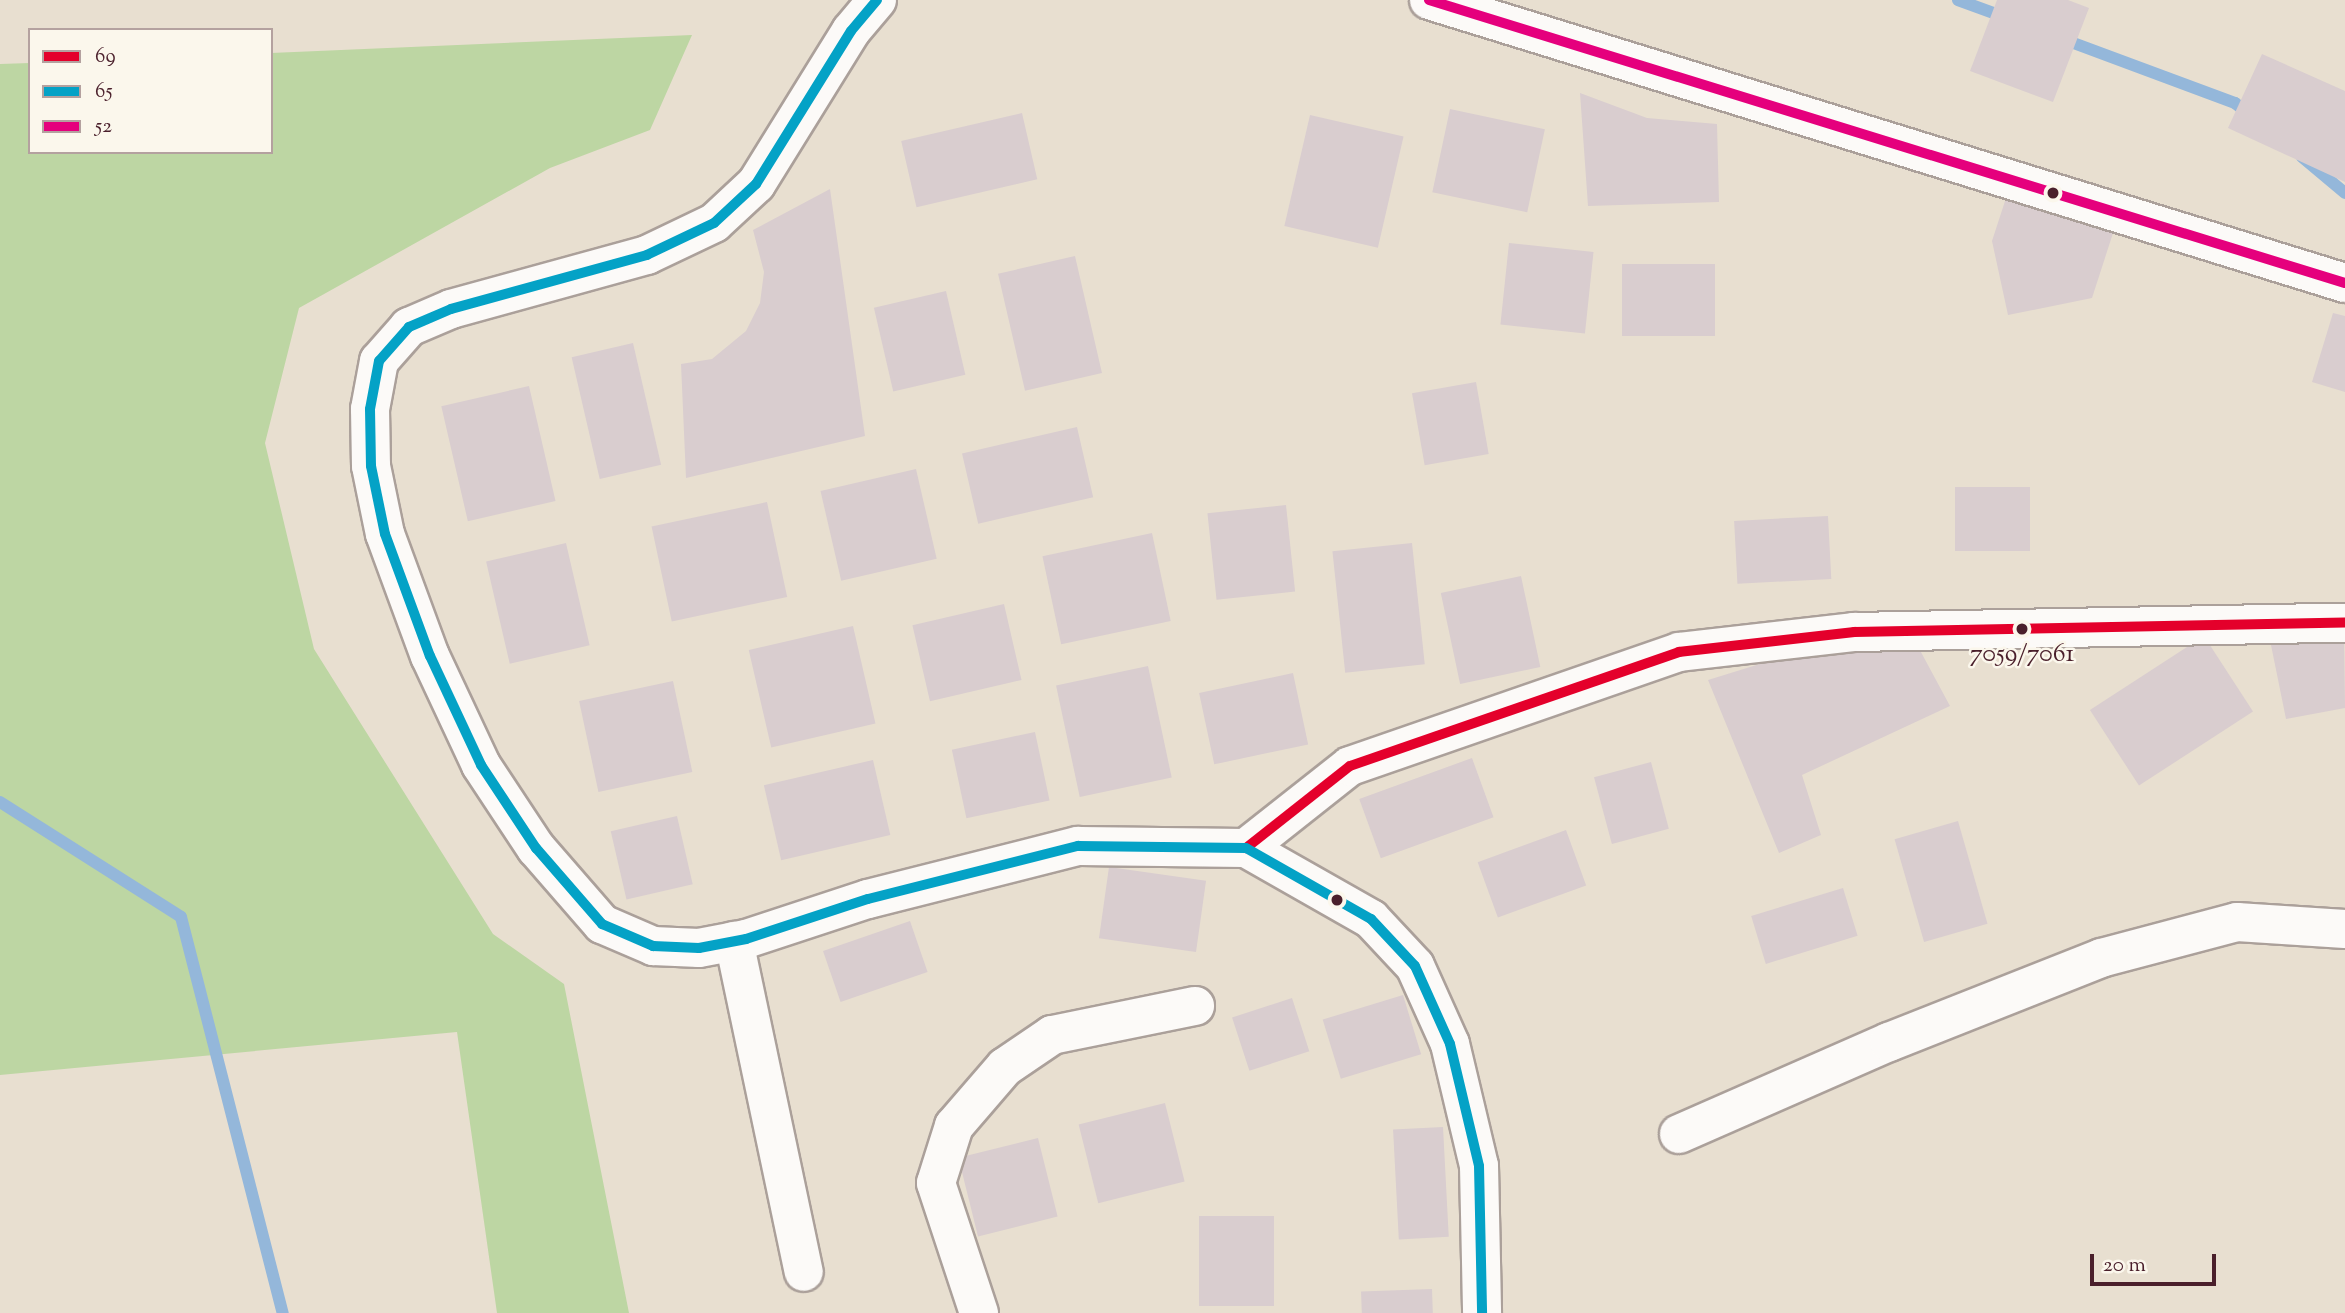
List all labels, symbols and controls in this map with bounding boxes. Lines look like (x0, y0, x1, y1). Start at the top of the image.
legend (28, 28, 273, 154)
text: 69 (95, 42, 116, 72)
text: 65 (95, 77, 113, 107)
text: 52 (95, 112, 112, 142)
unlabelled marker (2046, 186, 2060, 200)
marker: 7059/7061 (2015, 622, 2029, 636)
place label: 7059/7061 (1970, 639, 2074, 671)
unlabelled marker (1330, 893, 1344, 907)
scale bar (2093, 1240, 2219, 1284)
text: 20 m (2103, 1251, 2146, 1281)

